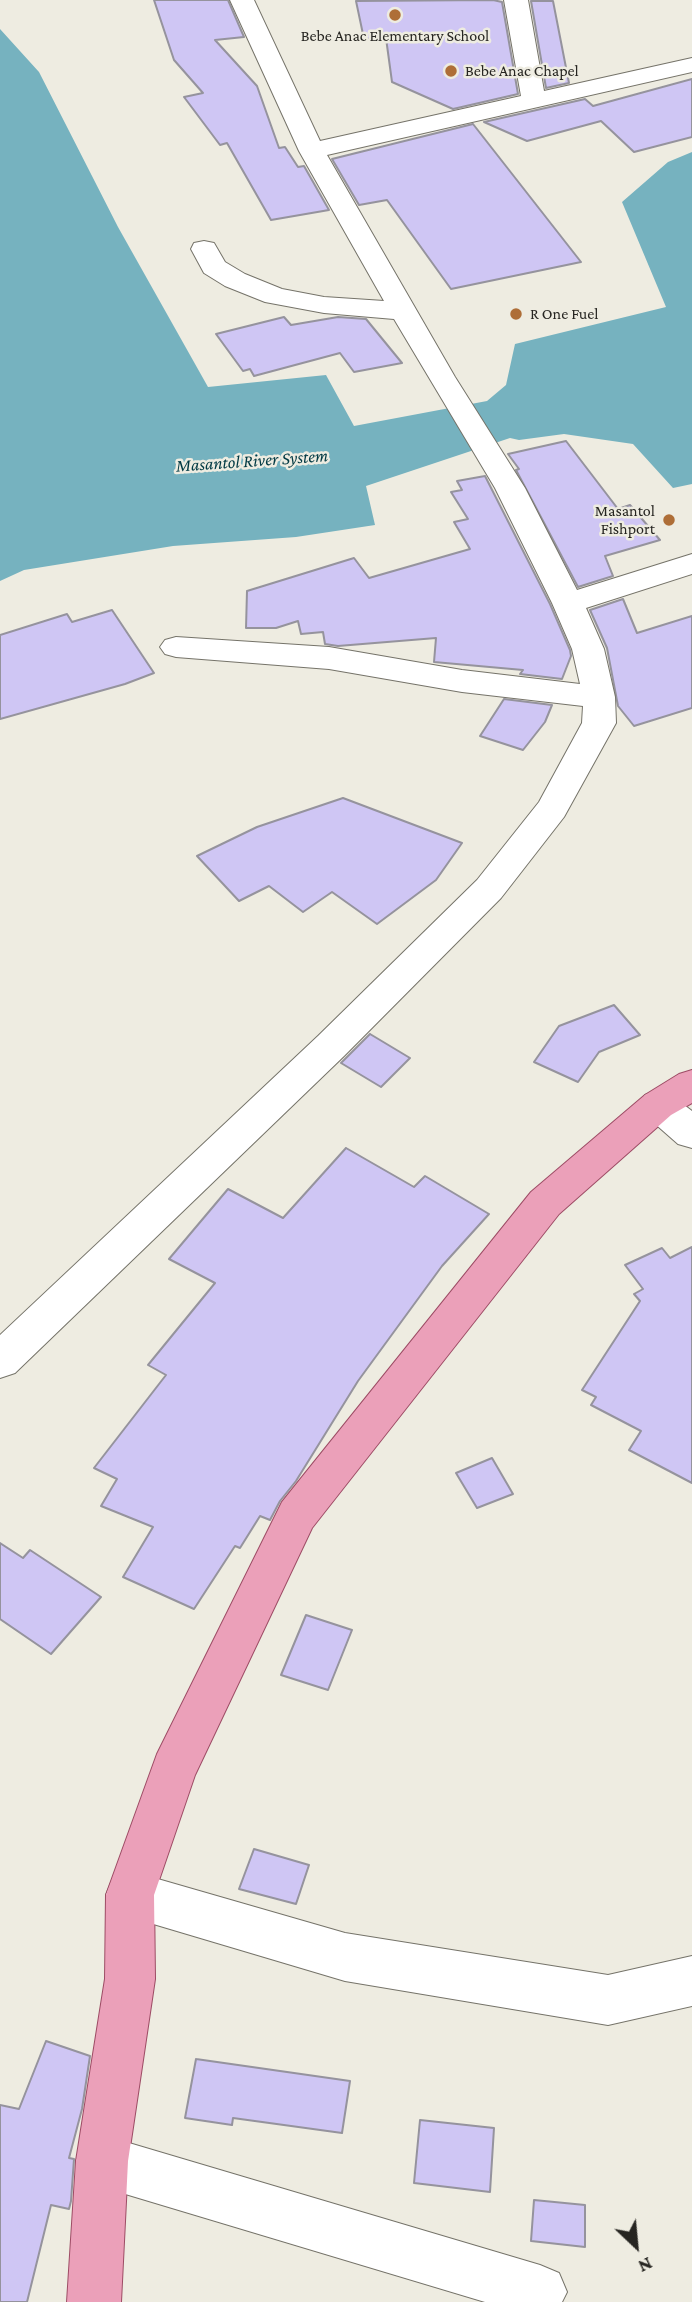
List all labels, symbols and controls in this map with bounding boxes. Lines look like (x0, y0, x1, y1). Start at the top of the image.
marker: Bebe Anac Elementary School (387, 7, 403, 23)
place label: Bebe Anac Elementary School (301, 26, 489, 46)
place label: Bebe Anac Chapel (465, 61, 579, 81)
marker: Bebe Anac Chapel (443, 63, 459, 79)
place label: R One Fuel (530, 304, 599, 324)
marker: R One Fuel (508, 306, 524, 322)
water label: Masantol River System (175, 445, 329, 477)
place label: Masantol Fishport (595, 501, 655, 539)
marker: Masantol Fishport (661, 512, 677, 528)
north arrow (601, 2211, 671, 2281)
text: N (635, 2253, 656, 2278)

